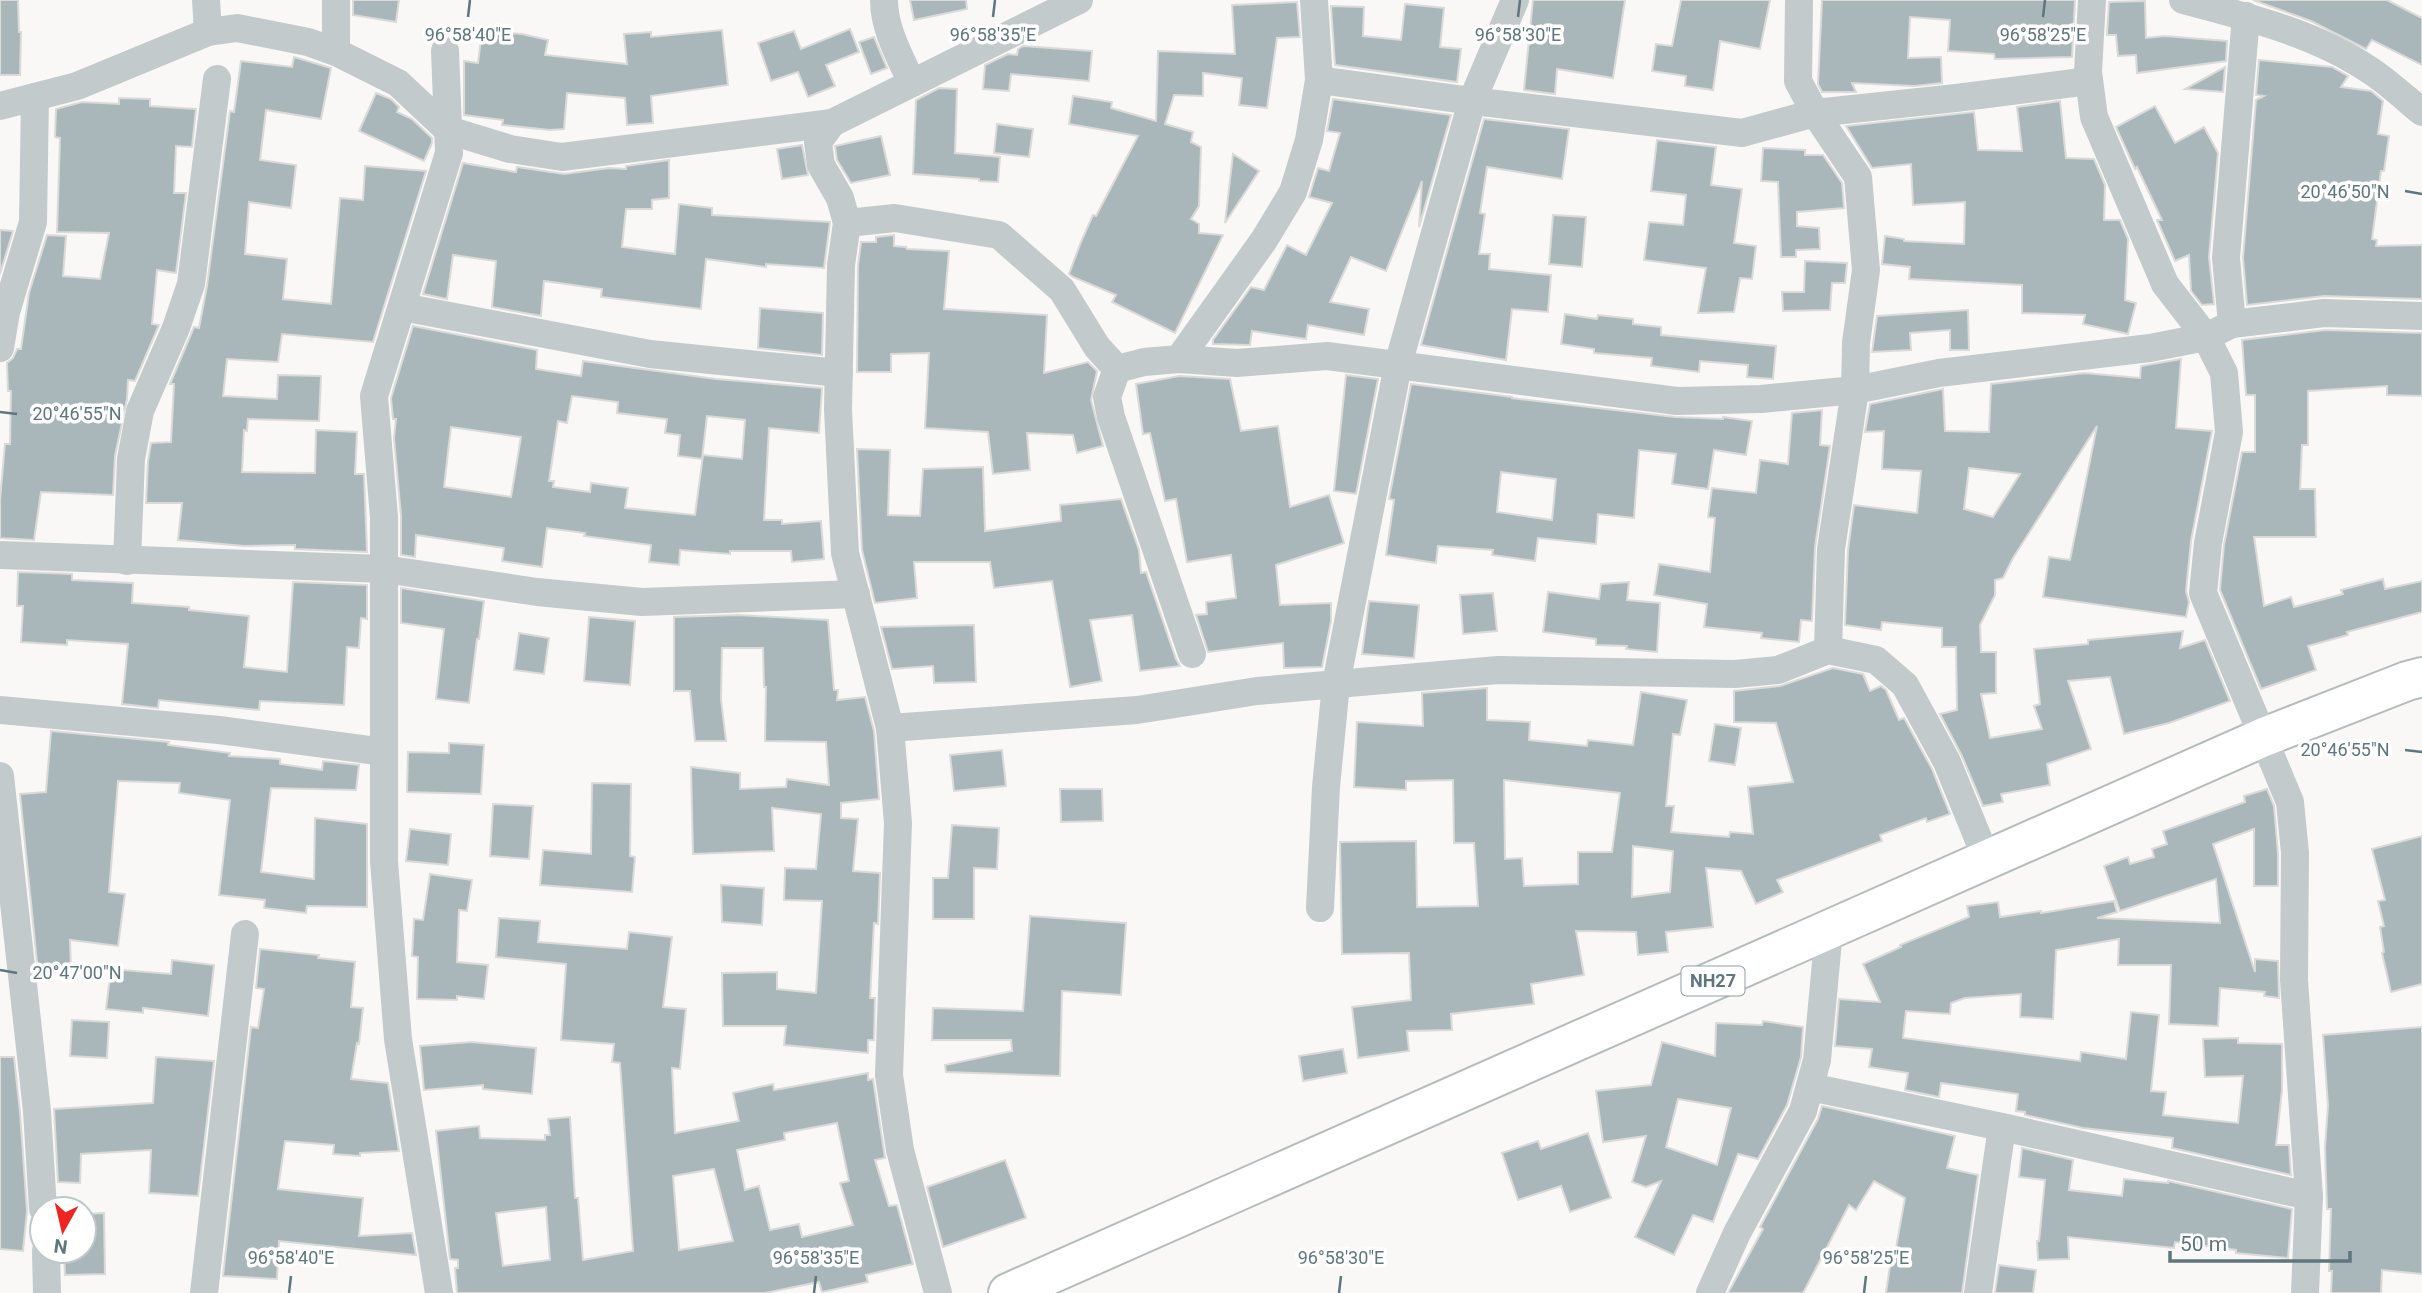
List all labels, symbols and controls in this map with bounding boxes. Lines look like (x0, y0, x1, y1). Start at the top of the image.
text: 96°58'40"E (425, 24, 511, 45)
text: 96°58'35"E (950, 24, 1036, 45)
text: 96°58'30"E (1475, 24, 1561, 45)
text: 96°58'25"E (2000, 24, 2086, 45)
text: 20°46'50"N (2300, 181, 2390, 202)
text: 20°46'55"N (32, 403, 122, 424)
text: 20°46'55"N (2300, 739, 2390, 760)
text: 20°47'00"N (32, 962, 122, 983)
road number: NH27 (1682, 966, 1744, 996)
north arrow (28, 1195, 98, 1265)
scale bar (2170, 1220, 2350, 1264)
text: 50 m (2180, 1232, 2227, 1256)
text: N (52, 1234, 69, 1259)
text: 96°58'40"E (248, 1247, 334, 1268)
text: 96°58'35"E (773, 1247, 859, 1268)
text: 96°58'30"E (1298, 1247, 1384, 1268)
text: 96°58'25"E (1823, 1247, 1909, 1268)

